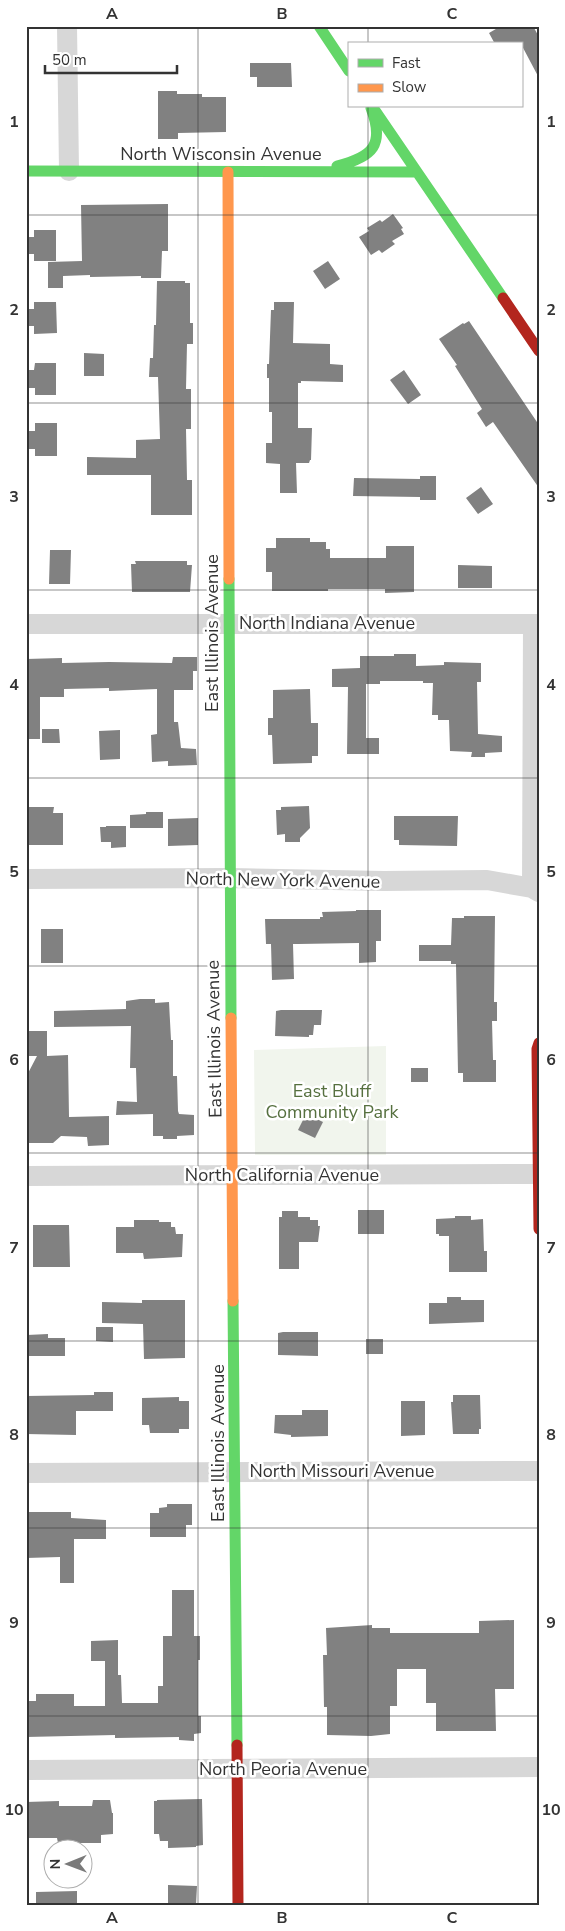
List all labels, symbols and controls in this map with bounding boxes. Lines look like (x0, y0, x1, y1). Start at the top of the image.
text: A (106, 3, 118, 25)
text: B (276, 3, 288, 25)
text: C (447, 3, 458, 25)
scale bar (45, 42, 178, 74)
legend (348, 42, 522, 108)
text: 50 m (52, 50, 87, 70)
text: Fast (392, 53, 421, 73)
text: Slow (392, 77, 427, 97)
text: 1 (9, 111, 19, 133)
text: 1 (546, 111, 556, 133)
street label: North Wisconsin Avenue (120, 142, 322, 166)
text: 2 (9, 299, 19, 321)
text: 2 (546, 299, 556, 321)
text: 3 (9, 486, 19, 508)
text: 3 (546, 486, 556, 508)
street label: East Illinois Avenue (200, 554, 224, 712)
street label: North Indiana Avenue (239, 611, 415, 635)
text: 4 (9, 674, 19, 696)
text: 4 (546, 674, 556, 696)
text: 5 (9, 861, 19, 883)
text: 5 (546, 861, 556, 883)
street label: North New York Avenue (186, 866, 380, 894)
street label: East Illinois Avenue (201, 960, 227, 1118)
text: 6 (9, 1049, 19, 1071)
text: 6 (546, 1049, 556, 1071)
park label: East Bluff Community Park (265, 1079, 400, 1124)
street label: North California Avenue (185, 1163, 379, 1187)
text: 7 (9, 1237, 19, 1259)
text: 7 (546, 1237, 556, 1259)
street label: East Illinois Avenue (206, 1364, 230, 1522)
text: 8 (9, 1424, 19, 1446)
text: 8 (546, 1424, 556, 1446)
street label: North Missouri Avenue (250, 1459, 434, 1483)
text: 9 (9, 1612, 19, 1634)
text: 9 (546, 1612, 556, 1634)
street label: North Peoria Avenue (199, 1757, 367, 1781)
text: 10 (4, 1799, 24, 1821)
text: 10 (541, 1799, 561, 1821)
north arrow (42, 1838, 92, 1888)
text: N (46, 1859, 65, 1870)
text: A (106, 1907, 118, 1929)
text: B (276, 1907, 288, 1929)
text: C (447, 1907, 458, 1929)

